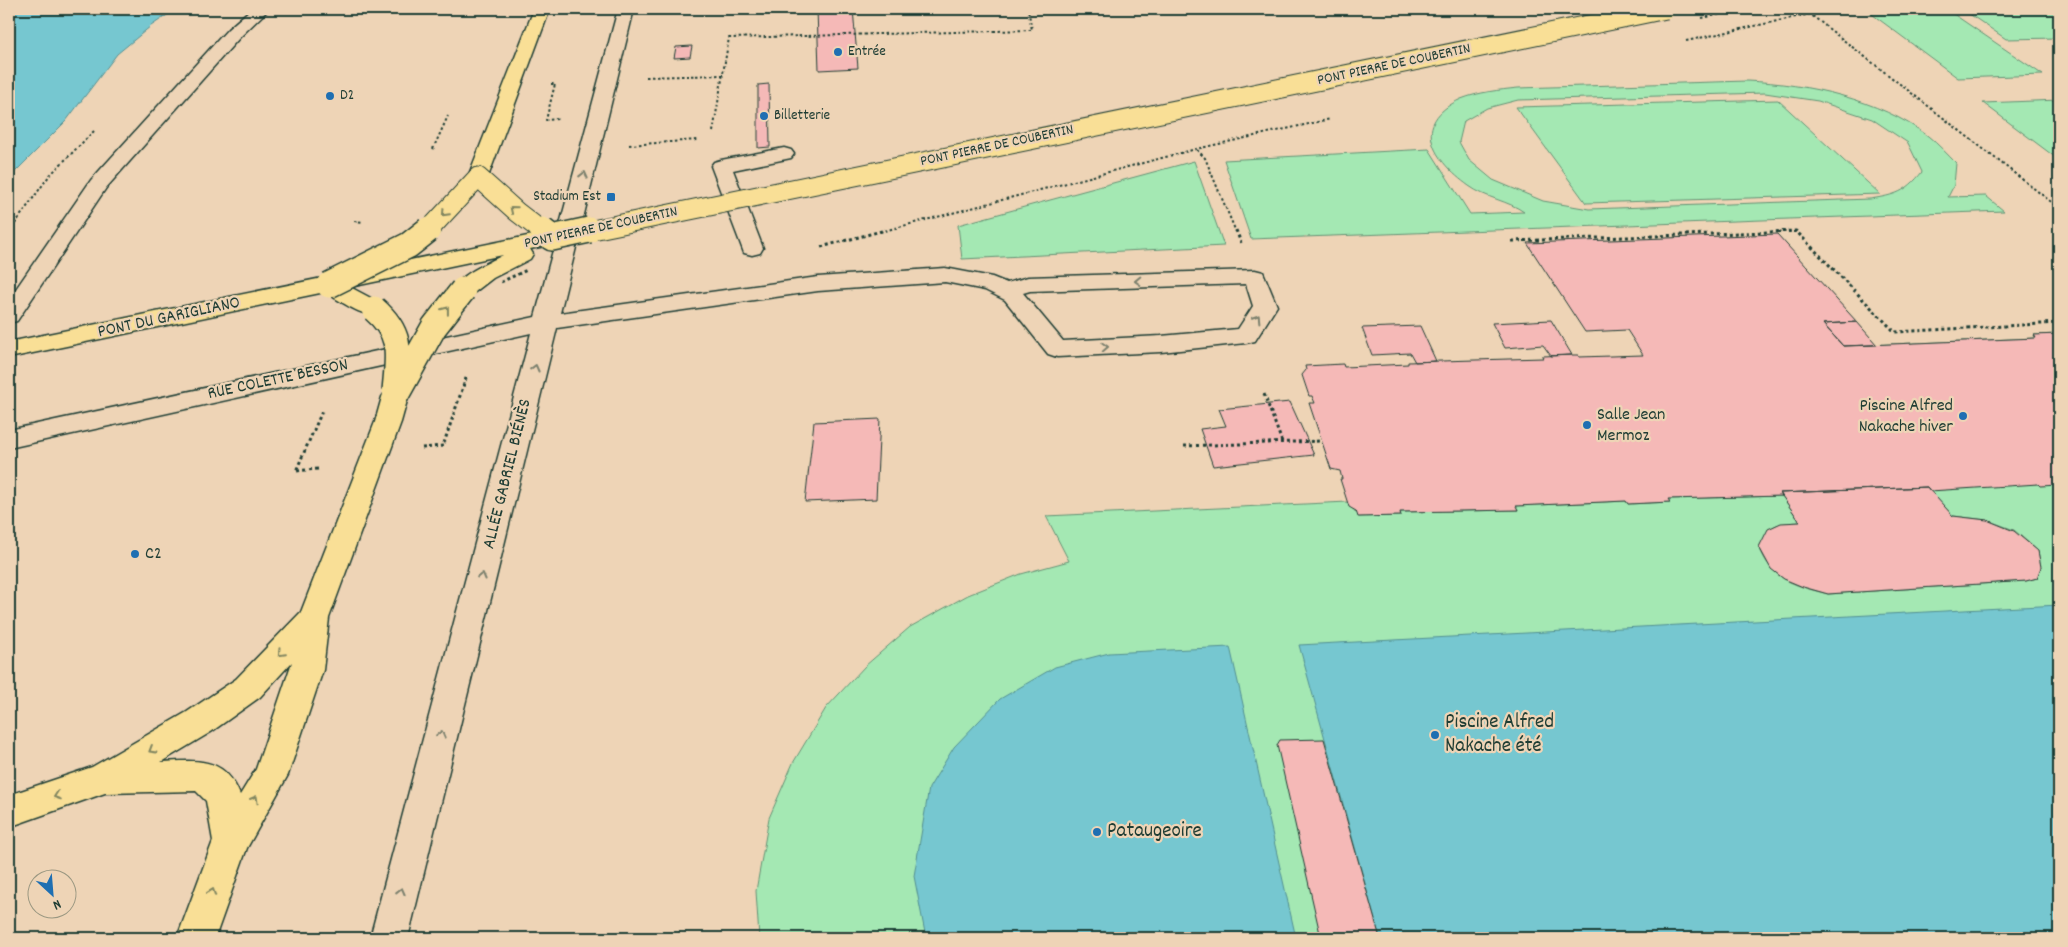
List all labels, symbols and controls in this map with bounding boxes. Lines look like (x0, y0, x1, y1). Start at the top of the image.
street label: PONT PIERRE DE COUBERTIN (1315, 38, 1473, 92)
place label: Entrée (848, 41, 886, 63)
marker: Entrée (832, 46, 844, 58)
place label: D2 (340, 85, 354, 107)
marker: D2 (324, 90, 336, 102)
place label: Billetterie (774, 105, 831, 127)
marker: Billetterie (758, 110, 770, 122)
street label: PONT PIERRE DE COUBERTIN (918, 119, 1076, 173)
one-way arrow (578, 171, 589, 179)
place label: Stadium Est (533, 186, 601, 208)
marker: Stadium Est (605, 191, 617, 203)
street label: PONT PIERRE DE COUBERTIN (522, 201, 680, 255)
one-way arrow (510, 206, 519, 215)
one-way arrow (442, 207, 451, 216)
one-way arrow (1134, 275, 1142, 286)
street label: PONT DU GARIGLIANO (95, 291, 243, 345)
one-way arrow (440, 306, 449, 316)
one-way arrow (1251, 314, 1261, 323)
one-way arrow (1102, 341, 1110, 352)
street label: RUE COLETTE BESSON (205, 353, 351, 407)
one-way arrow (529, 363, 540, 372)
place label: Piscine Alfred Nakache hiver (1859, 394, 1953, 440)
street label: ALLÉE GABRIEL BIÉNÈS (477, 396, 539, 552)
place label: Salle Jean Mermoz (1597, 403, 1665, 449)
marker: Piscine Alfred Nakache hiver (1957, 410, 1969, 422)
marker: Salle Jean Mermoz (1581, 419, 1593, 431)
place label: C2 (145, 542, 162, 567)
marker: C2 (129, 548, 141, 560)
one-way arrow (476, 573, 486, 581)
one-way arrow (278, 648, 287, 657)
place label: Piscine Alfred Nakache été (1445, 708, 1554, 762)
one-way arrow (435, 729, 446, 738)
marker: Piscine Alfred Nakache été (1429, 729, 1441, 741)
one-way arrow (148, 744, 157, 754)
one-way arrow (53, 790, 62, 800)
one-way arrow (249, 796, 259, 805)
place label: Pataugeoire (1107, 817, 1202, 847)
marker: Pataugeoire (1091, 826, 1103, 838)
north arrow (28, 870, 78, 920)
one-way arrow (395, 887, 406, 896)
one-way arrow (206, 889, 216, 897)
text: N (49, 893, 64, 914)

